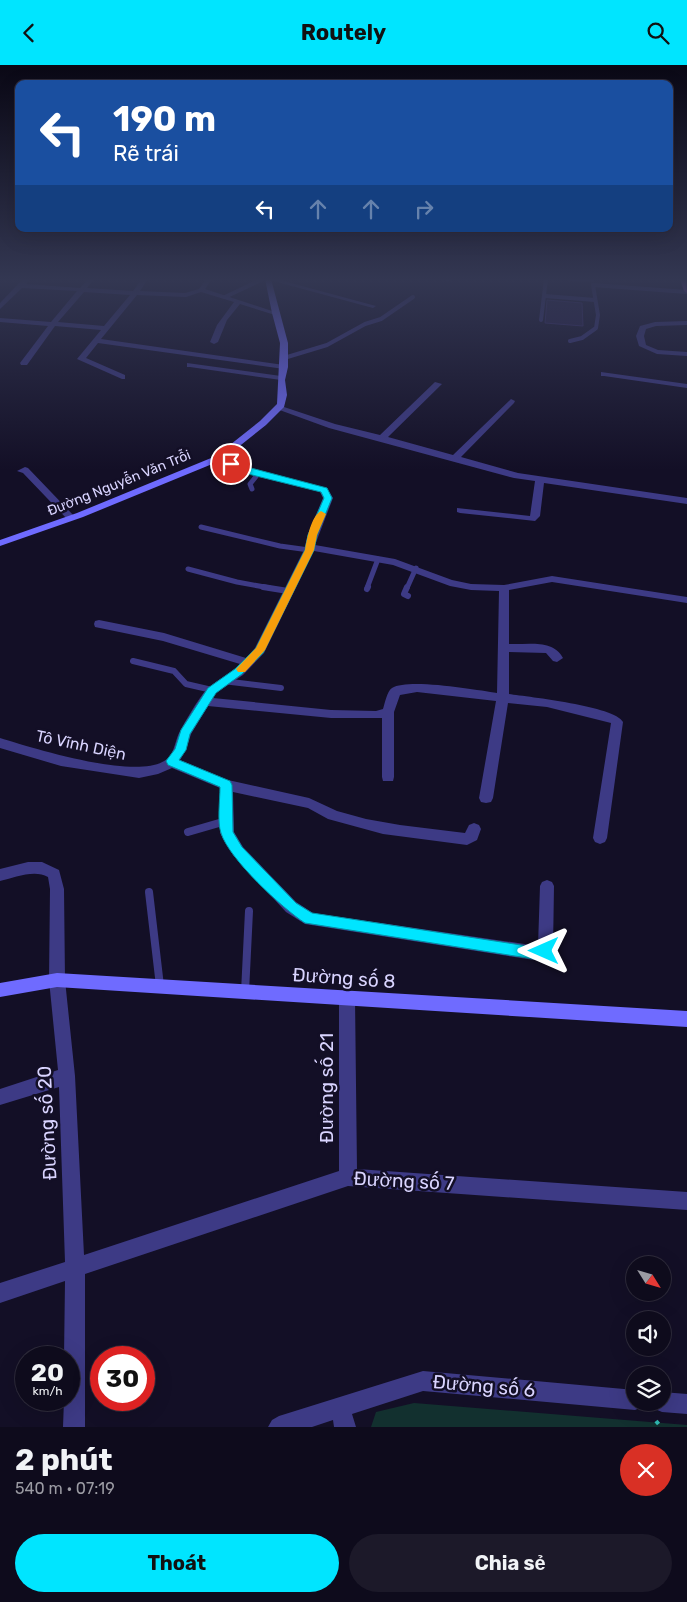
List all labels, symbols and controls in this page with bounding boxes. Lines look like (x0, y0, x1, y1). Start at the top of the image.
icon: back (15, 19, 43, 47)
text: Routely (301, 19, 386, 46)
icon: search (644, 19, 672, 47)
text: 190 m (113, 98, 216, 140)
icon: left (30, 100, 95, 165)
text: Rẽ trái (113, 140, 179, 167)
icon: left (251, 195, 279, 223)
icon: ahead (304, 195, 332, 223)
icon: ahead (357, 195, 385, 223)
icon: right (410, 195, 438, 223)
pin (210, 443, 252, 485)
street label: Đường Nguyễn Văn Trỗi (44, 446, 193, 520)
icon: arrive (217, 450, 245, 478)
street label: Tô Vĩnh Diện (34, 726, 128, 764)
position arrow (517, 924, 569, 976)
street label: Đường số 8 (292, 963, 396, 993)
street label: Đường số 21 (314, 1033, 338, 1143)
street label: Đường số 20 (32, 1065, 61, 1181)
street label: Đường số 7 (353, 1167, 455, 1195)
north arrow (626, 1256, 671, 1301)
map controls (626, 1256, 671, 1411)
button: sound (626, 1311, 671, 1356)
speed limit sign: 30 (90, 1346, 155, 1411)
text: 20 (31, 1358, 64, 1387)
button: layers (626, 1366, 671, 1411)
street label: Đường số 6 (432, 1370, 536, 1402)
text: km/h (33, 1384, 62, 1398)
text: 2 phút (15, 1442, 113, 1478)
button: close (620, 1444, 672, 1496)
text: 540 m · 07:19 (15, 1479, 115, 1498)
button: Thoát (15, 1534, 339, 1592)
button: Chia sẻ (349, 1534, 672, 1592)

